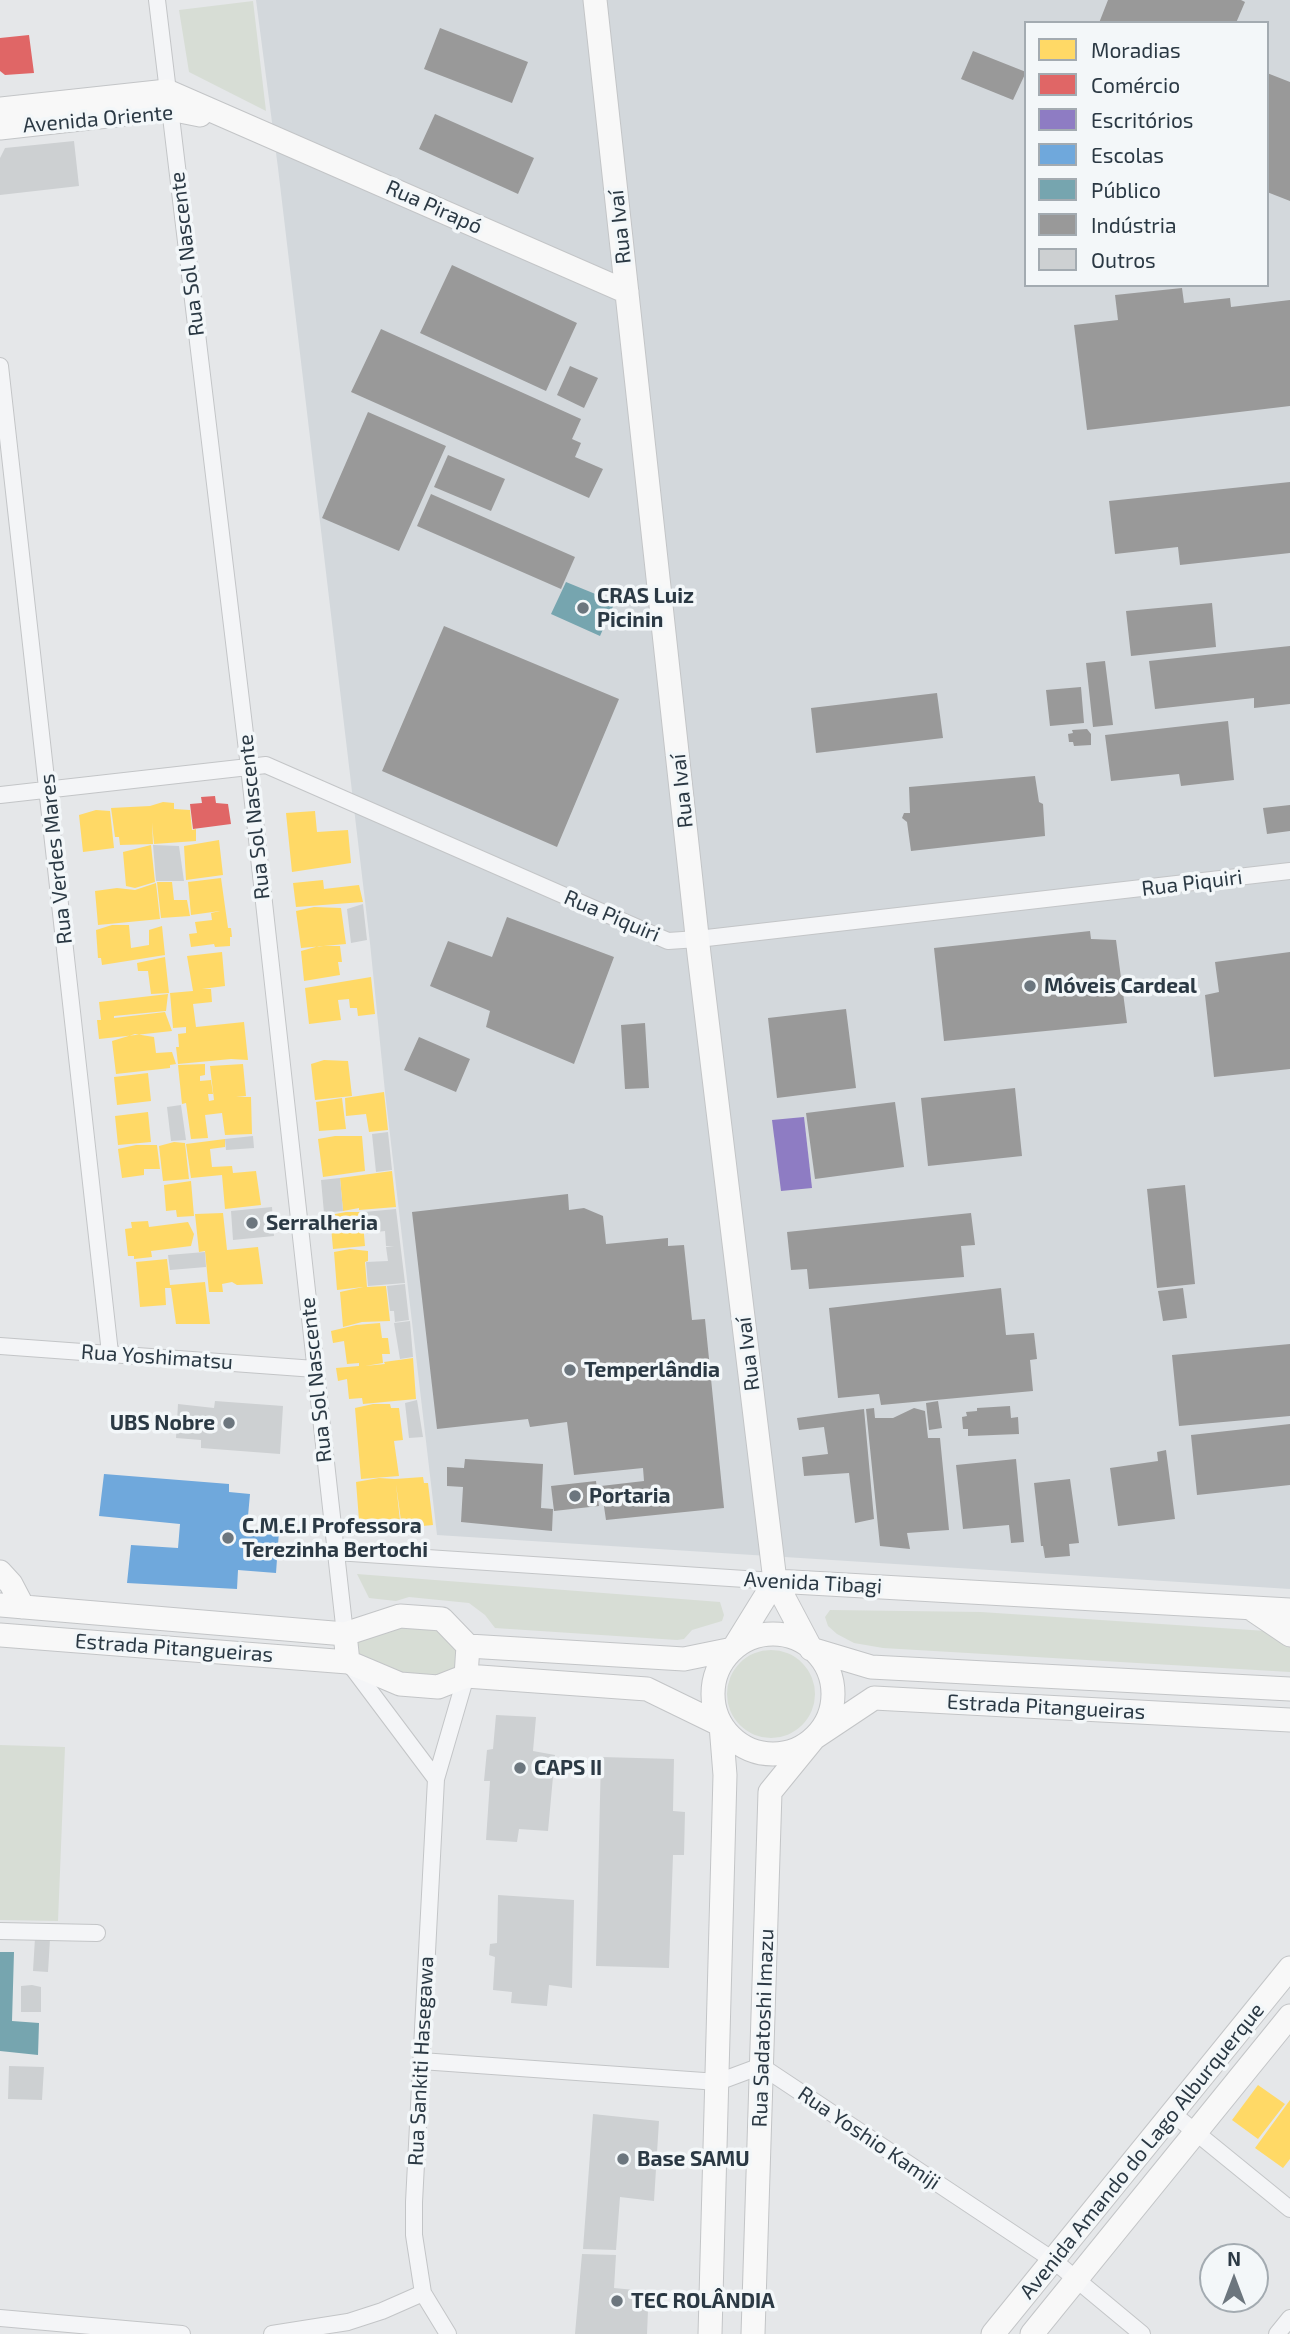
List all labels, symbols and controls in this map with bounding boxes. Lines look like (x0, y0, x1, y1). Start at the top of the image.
legend (1024, 21, 1269, 287)
text: Moradias (1091, 37, 1181, 62)
text: Comércio (1091, 72, 1180, 97)
street label: Avenida Oriente (22, 100, 174, 138)
text: Escritórios (1091, 107, 1193, 132)
text: Escolas (1091, 142, 1164, 167)
street label: Rua Sol Nascente (164, 170, 210, 338)
street label: Rua Pirapó (382, 175, 486, 239)
text: Público (1091, 177, 1161, 202)
street label: Rua Ivaí (604, 189, 636, 265)
text: Indústria (1091, 212, 1177, 237)
text: Outros (1091, 247, 1156, 272)
place label: CRAS Luiz Picinin (597, 583, 694, 633)
marker: CRAS Luiz Picinin (575, 600, 591, 616)
street label: Rua Sol Nascente (233, 733, 275, 901)
street label: Rua Ivaí (666, 753, 698, 829)
street label: Rua Verdes Mares (35, 772, 77, 946)
street label: Rua Piquiri (1140, 864, 1244, 902)
street label: Rua Piquiri (560, 885, 664, 947)
place label: Móveis Cardeal (1044, 973, 1197, 999)
marker: Móveis Cardeal (1022, 978, 1038, 994)
place label: Serralheria (266, 1210, 378, 1236)
marker: Serralheria (244, 1215, 260, 1231)
street label: Rua Sol Nascente (295, 1296, 337, 1464)
street label: Rua Ivaí (731, 1316, 765, 1392)
street label: Rua Yoshimatsu (80, 1339, 234, 1375)
place label: Temperlândia (584, 1357, 720, 1383)
marker: Temperlândia (562, 1362, 578, 1378)
place label: UBS Nobre (110, 1410, 215, 1436)
marker: UBS Nobre (221, 1415, 237, 1431)
place label: Portaria (589, 1483, 671, 1509)
marker: Portaria (567, 1488, 583, 1504)
place label: C.M.E.I Professora Terezinha Bertochi (242, 1513, 428, 1563)
marker: C.M.E.I Professora Terezinha Bertochi (220, 1530, 236, 1546)
street label: Avenida Tibagi (743, 1567, 883, 1599)
street label: Estrada Pitangueiras (74, 1628, 274, 1668)
street label: Estrada Pitangueiras (946, 1689, 1146, 1725)
place label: CAPS II (534, 1755, 602, 1781)
marker: CAPS II (512, 1760, 528, 1776)
street label: Rua Sadatoshi Imazu (747, 1928, 779, 2128)
street label: Rua Sankiti Hasegawa (403, 1956, 439, 2166)
street label: Avenida Amando do Lago Alburquerque (1015, 1998, 1269, 2304)
street label: Rua Yoshio Kamiji (793, 2081, 945, 2195)
place label: Base SAMU (637, 2146, 750, 2172)
marker: Base SAMU (615, 2151, 631, 2167)
north arrow (1199, 2243, 1269, 2313)
text: N (1227, 2247, 1241, 2270)
place label: TEC ROLÂNDIA (631, 2288, 775, 2314)
marker: TEC ROLÂNDIA (609, 2293, 625, 2309)

